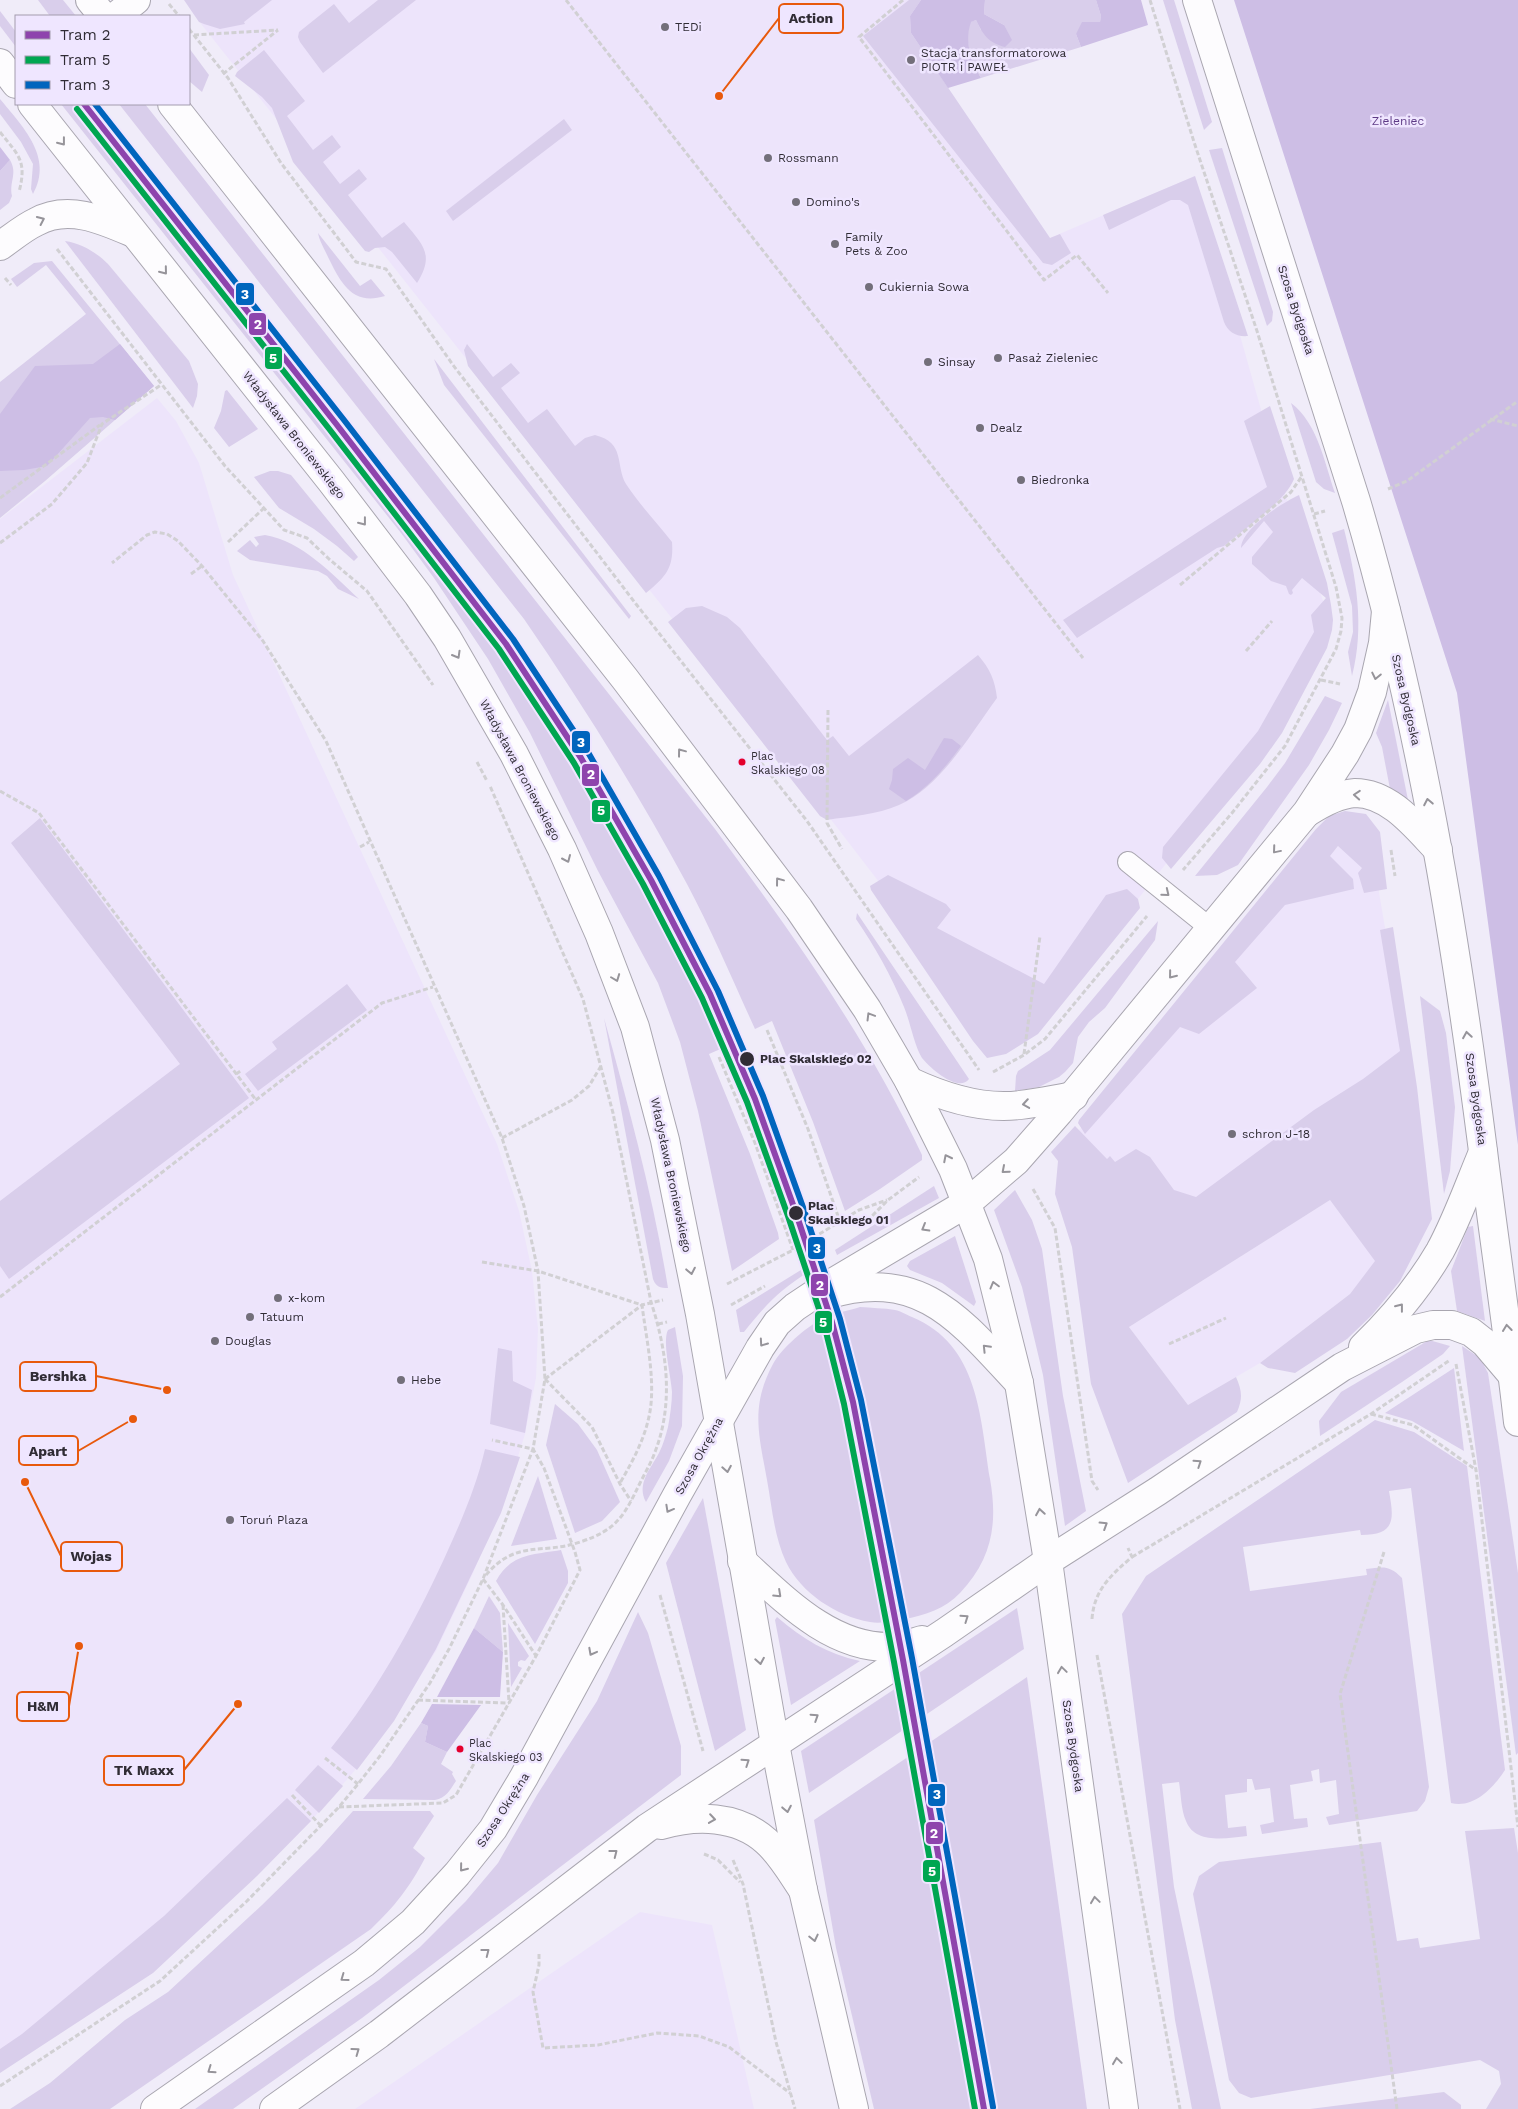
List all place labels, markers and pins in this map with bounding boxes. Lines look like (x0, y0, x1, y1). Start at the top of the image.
callout: Action (779, 4, 843, 33)
place label: TEDi (675, 20, 702, 34)
marker: TEDi (659, 21, 671, 33)
place label: Stacja transformatorowa PIOTR i PAWEŁ (921, 46, 1067, 74)
marker: Stacja transformatorowa PIOTR i PAWEŁ (905, 54, 917, 66)
place label: Rossmann (778, 151, 839, 165)
marker: Rossmann (762, 152, 774, 164)
place label: Domino's (806, 195, 860, 209)
marker: Domino's (790, 196, 802, 208)
place label: Family Pets & Zoo (845, 230, 908, 258)
marker: Family Pets & Zoo (829, 238, 841, 250)
place label: Cukiernia Sowa (879, 280, 969, 294)
marker: Cukiernia Sowa (863, 281, 875, 293)
place label: Pasaż Zieleniec (1008, 351, 1099, 365)
marker: Pasaż Zieleniec (992, 352, 1004, 364)
place label: Sinsay (938, 355, 976, 369)
marker: Sinsay (922, 356, 934, 368)
place label: Dealz (990, 421, 1022, 435)
marker: Dealz (974, 422, 986, 434)
place label: Biedronka (1031, 473, 1089, 487)
marker: Biedronka (1015, 474, 1027, 486)
place label: Plac Skalskiego 08 (751, 750, 825, 777)
marker: Plac Skalskiego 08 (737, 757, 747, 767)
marker: Plac Skalskiego 02 (738, 1050, 756, 1068)
place label: Plac Skalskiego 02 (760, 1052, 872, 1066)
place label: schron J-18 (1242, 1127, 1310, 1141)
marker: schron J-18 (1226, 1128, 1238, 1140)
place label: Plac Skalskiego 01 (808, 1199, 889, 1227)
marker: Plac Skalskiego 01 (787, 1204, 805, 1222)
place label: x-kom (288, 1291, 325, 1305)
marker: x-kom (272, 1292, 284, 1304)
place label: Tatuum (260, 1310, 304, 1324)
marker: Tatuum (244, 1311, 256, 1323)
place label: Douglas (225, 1334, 271, 1348)
marker: Douglas (209, 1335, 221, 1347)
callout: Bershka (20, 1362, 96, 1391)
place label: Hebe (411, 1373, 441, 1387)
marker: Hebe (395, 1374, 407, 1386)
callout: Apart (19, 1436, 78, 1465)
place label: Toruń Plaza (240, 1513, 308, 1527)
marker: Toruń Plaza (224, 1514, 236, 1526)
callout: Wojas (61, 1542, 122, 1571)
callout: H&M (17, 1692, 69, 1721)
place label: Plac Skalskiego 03 (469, 1737, 542, 1764)
marker: Plac Skalskiego 03 (455, 1744, 465, 1754)
callout: TK Maxx (104, 1756, 184, 1785)

